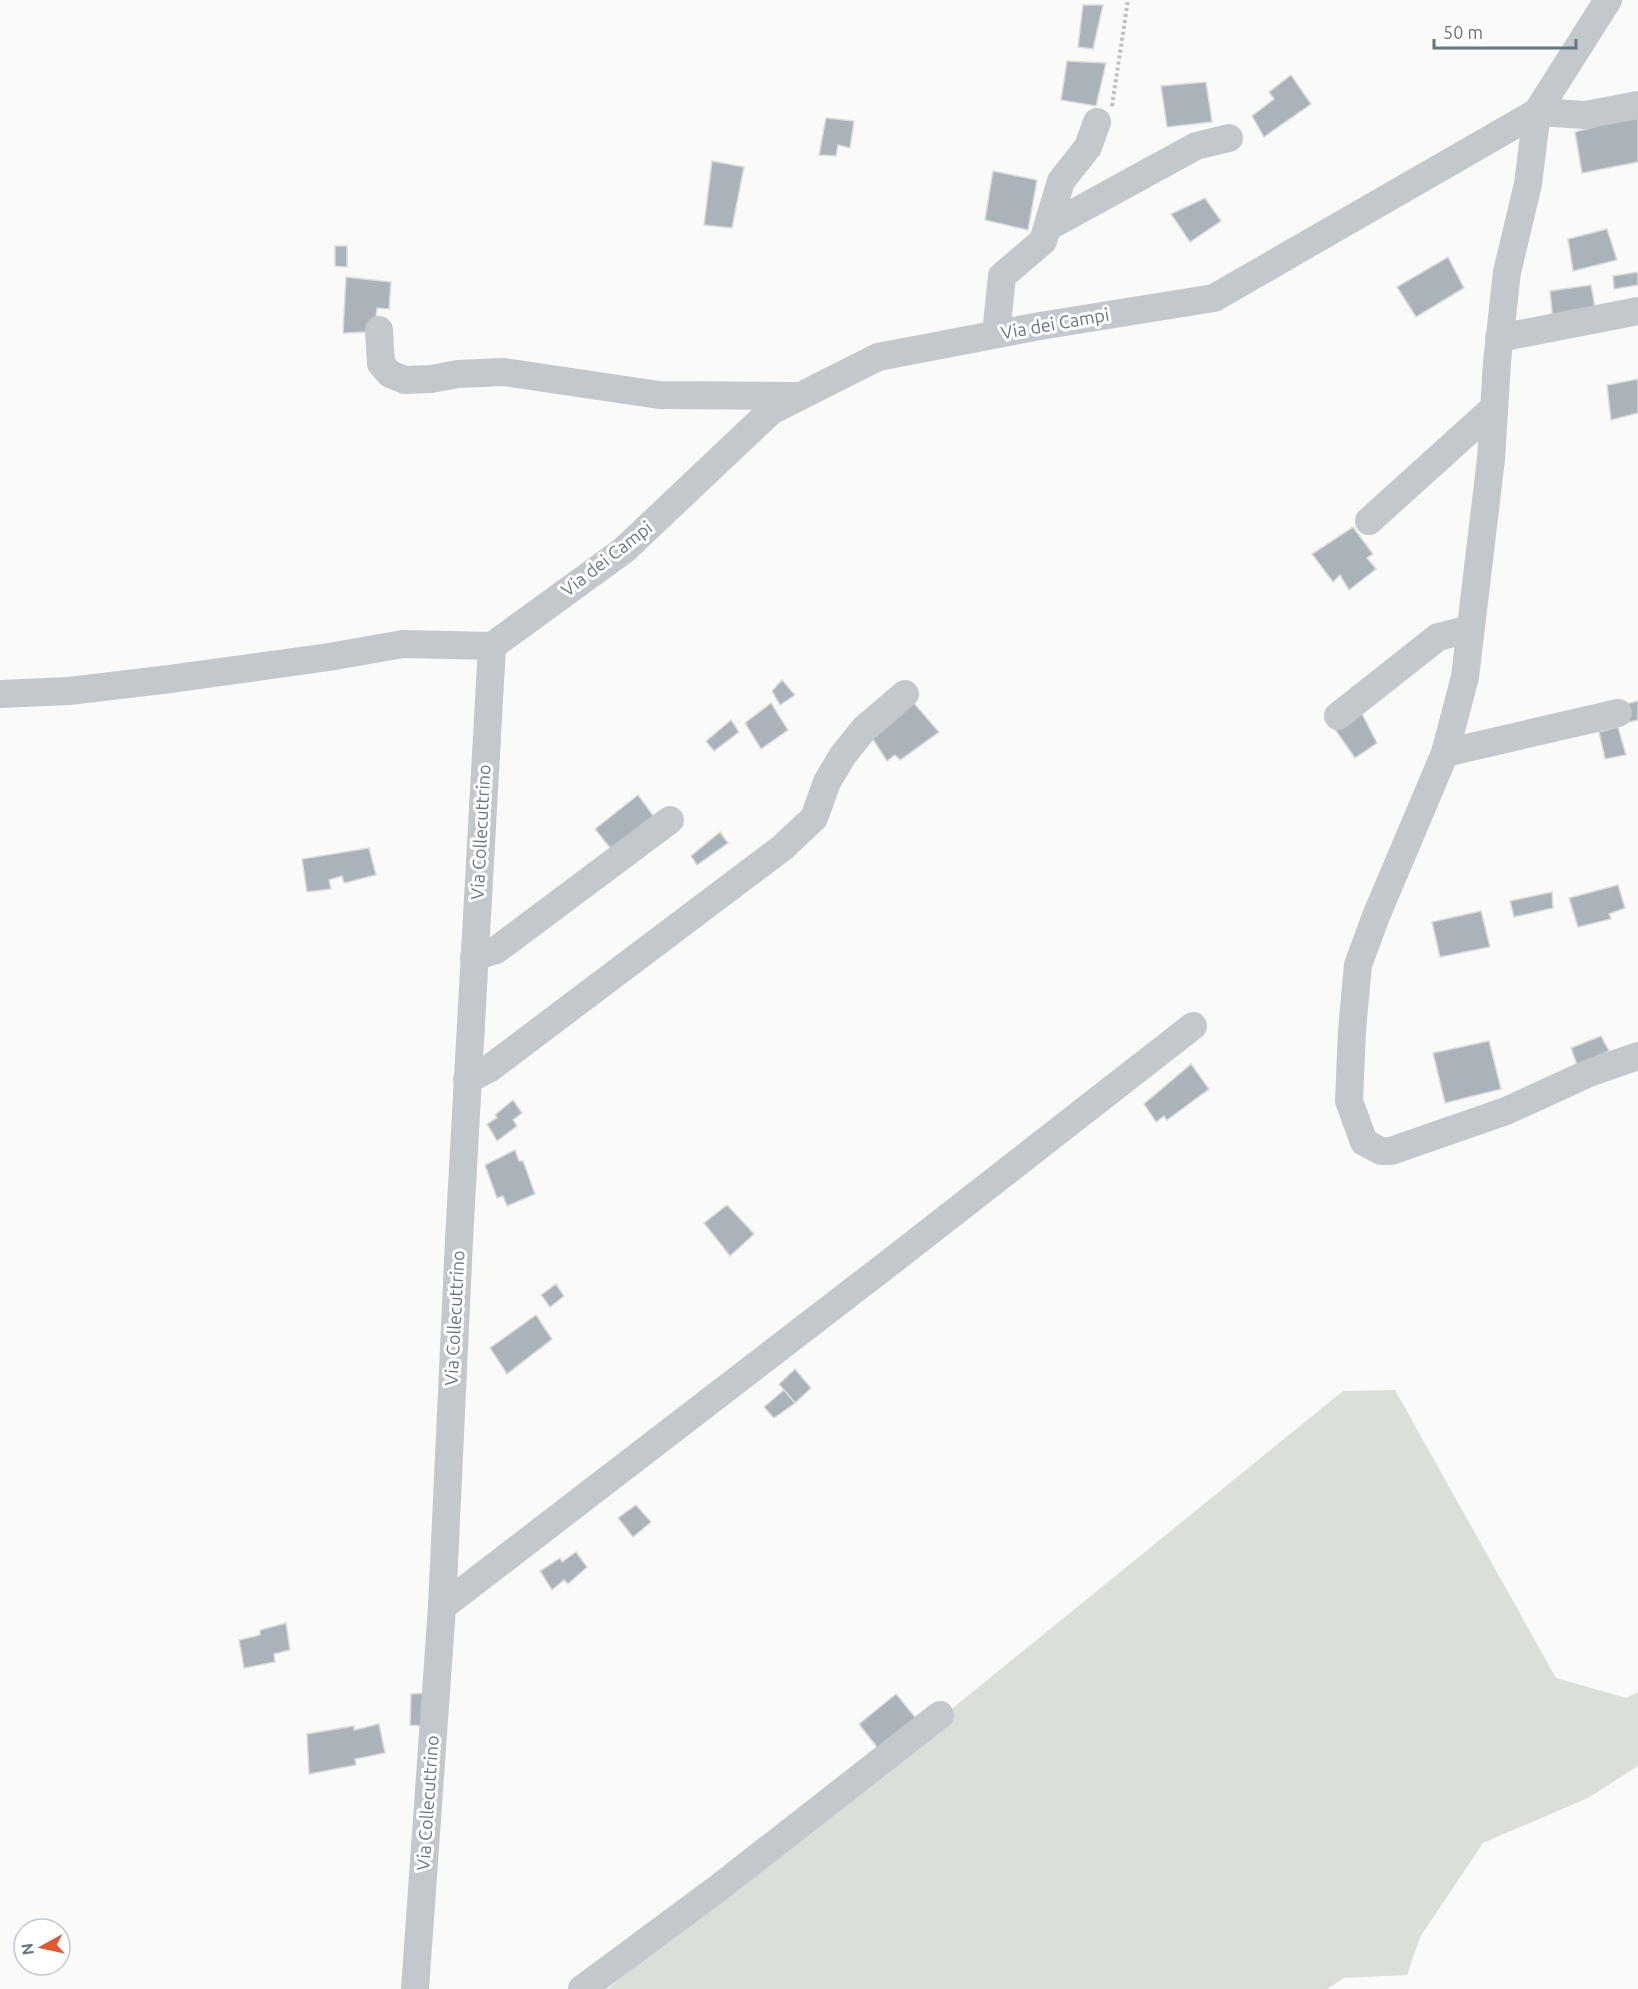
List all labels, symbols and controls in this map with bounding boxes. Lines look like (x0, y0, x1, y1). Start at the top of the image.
scale bar (1434, 12, 1576, 50)
text: 50 m (1443, 22, 1483, 42)
street label: Via dei Campi (999, 304, 1110, 342)
street label: Via dei Campi (557, 517, 656, 600)
street label: Via Collecuttrino (466, 764, 494, 900)
street label: Via Collecuttrino (440, 1250, 468, 1386)
street label: Via Collecuttrino (412, 1735, 442, 1871)
north arrow (12, 1917, 72, 1977)
text: N (17, 1942, 37, 1956)

